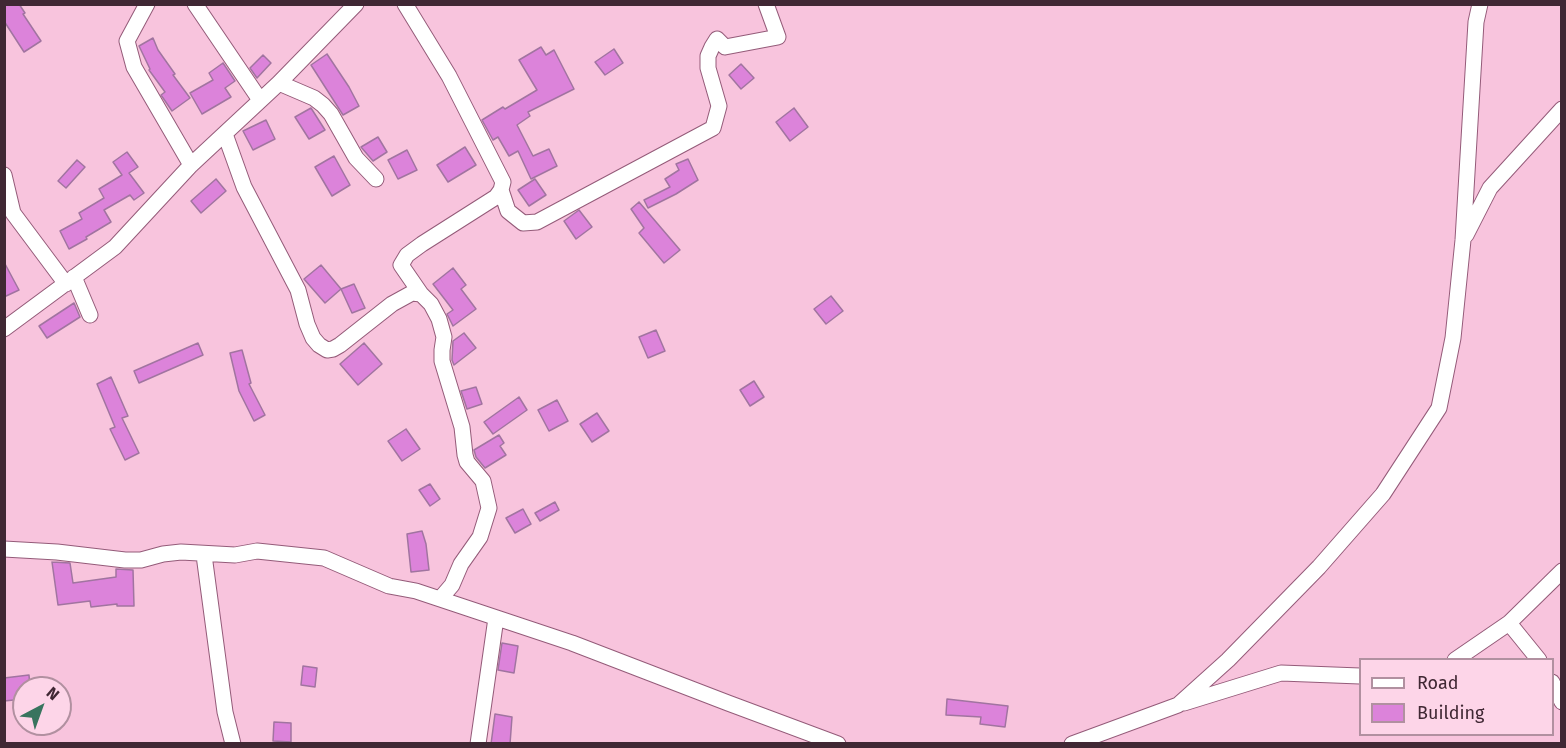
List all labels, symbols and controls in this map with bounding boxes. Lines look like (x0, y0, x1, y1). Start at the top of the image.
legend (1359, 658, 1554, 736)
text: Road (1417, 672, 1459, 694)
north arrow (12, 676, 72, 736)
text: N (43, 683, 63, 704)
text: Building (1417, 702, 1484, 724)

